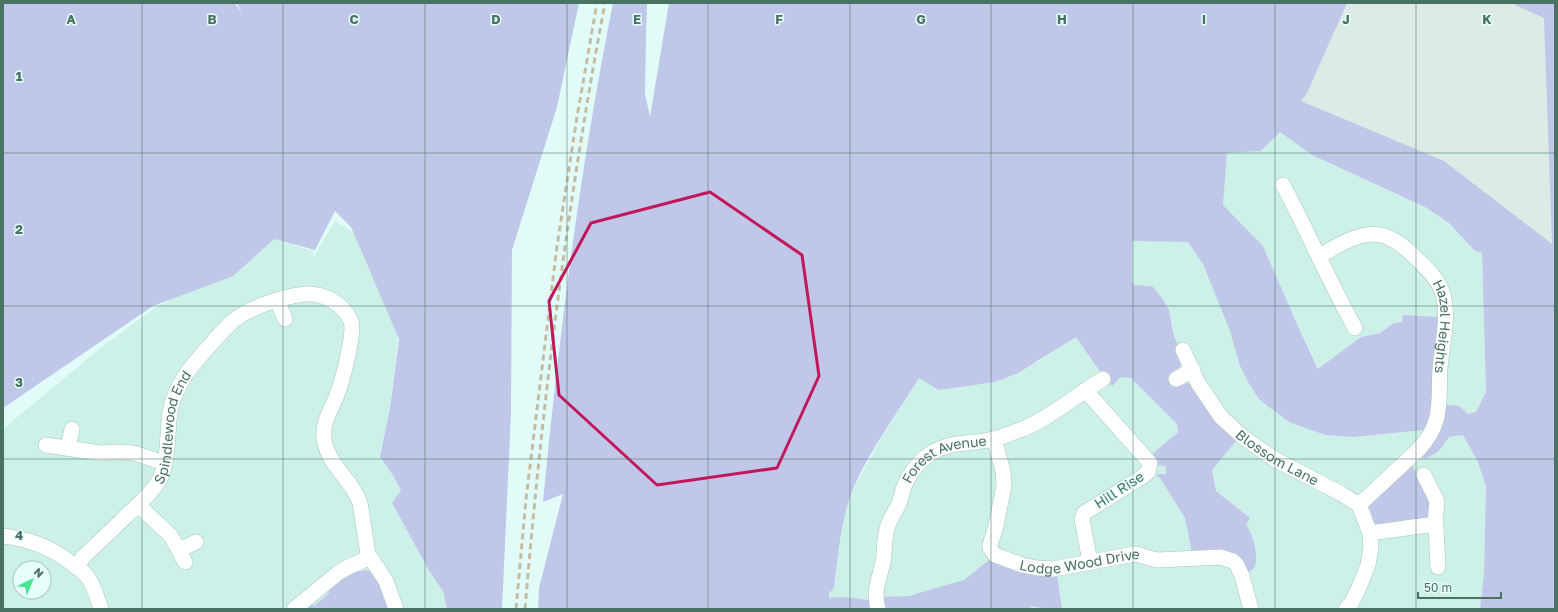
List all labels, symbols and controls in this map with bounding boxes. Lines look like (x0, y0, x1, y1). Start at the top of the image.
text: A (66, 11, 76, 27)
text: B (207, 11, 217, 27)
text: C (349, 11, 359, 27)
text: D (491, 11, 501, 27)
text: E (633, 11, 641, 27)
text: F (775, 11, 783, 27)
text: G (916, 11, 926, 27)
text: H (1057, 11, 1067, 27)
text: I (1202, 11, 1206, 27)
text: J (1342, 11, 1350, 27)
text: K (1482, 11, 1492, 27)
text: 1 (16, 68, 23, 84)
text: 2 (15, 221, 23, 237)
street label: Hazel Heights (1430, 276, 1455, 374)
street label: Spindlewood End (150, 367, 194, 487)
text: 3 (15, 374, 23, 390)
street label: Blossom Lane (1232, 426, 1322, 489)
street label: Forest Avenue (898, 432, 987, 486)
street label: Hill Rise (1091, 467, 1147, 512)
text: 4 (15, 527, 23, 543)
street label: Lodge Wood Drive (1018, 545, 1141, 577)
north arrow (12, 560, 52, 600)
text: N (32, 565, 47, 580)
scale bar (1418, 574, 1501, 600)
text: 50 m (1424, 580, 1452, 595)

